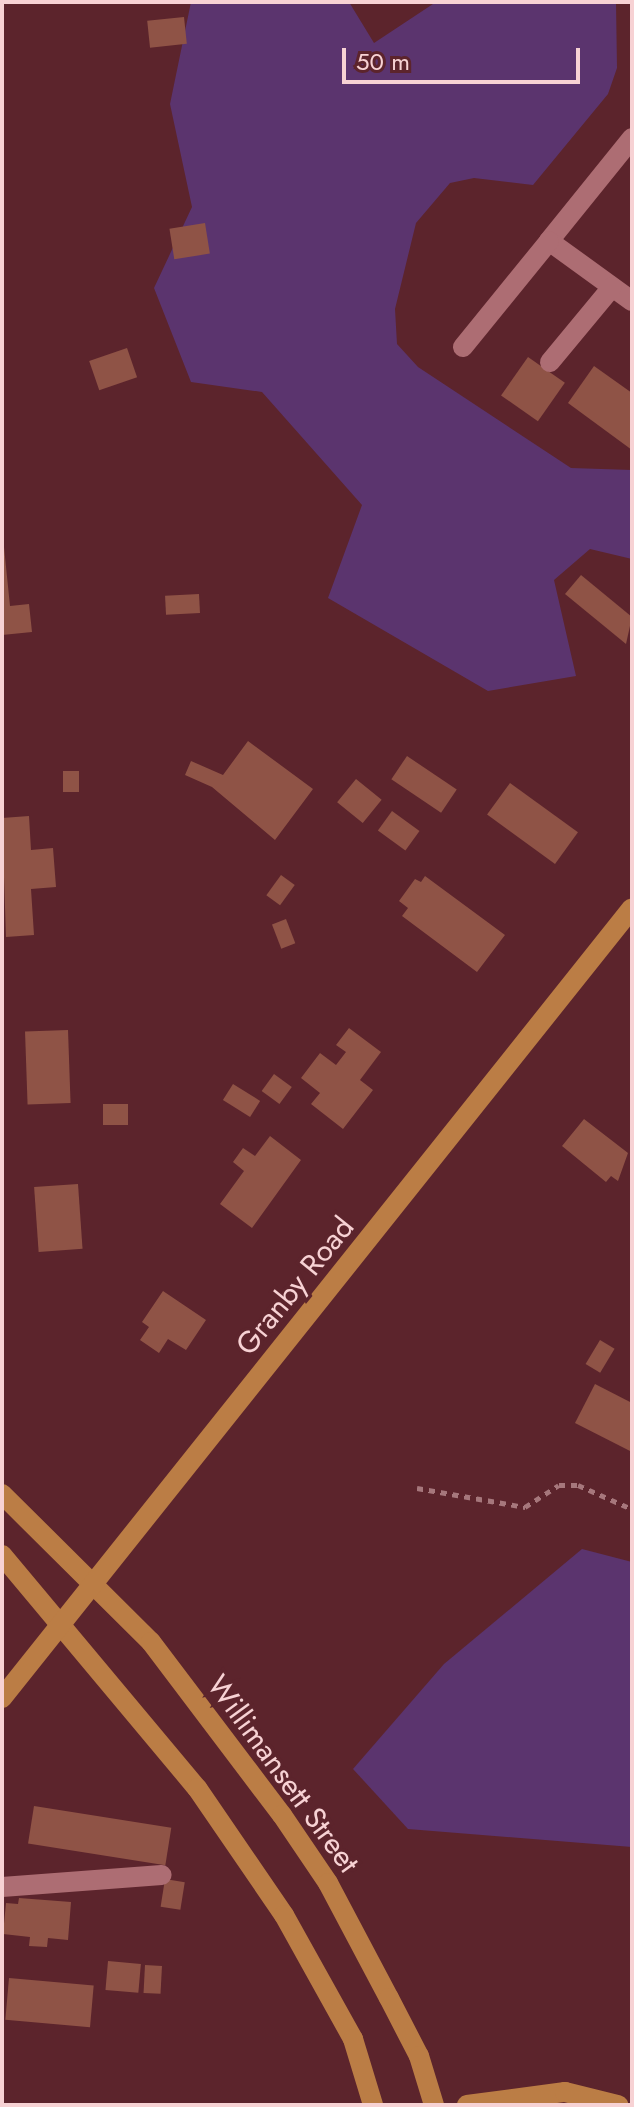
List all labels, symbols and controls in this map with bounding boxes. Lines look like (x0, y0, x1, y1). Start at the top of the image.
scale bar (346, 32, 584, 82)
text: 50 m (356, 44, 410, 79)
street label: Granby Road (228, 1210, 362, 1362)
street label: Willimansett Street (199, 1668, 367, 1880)

